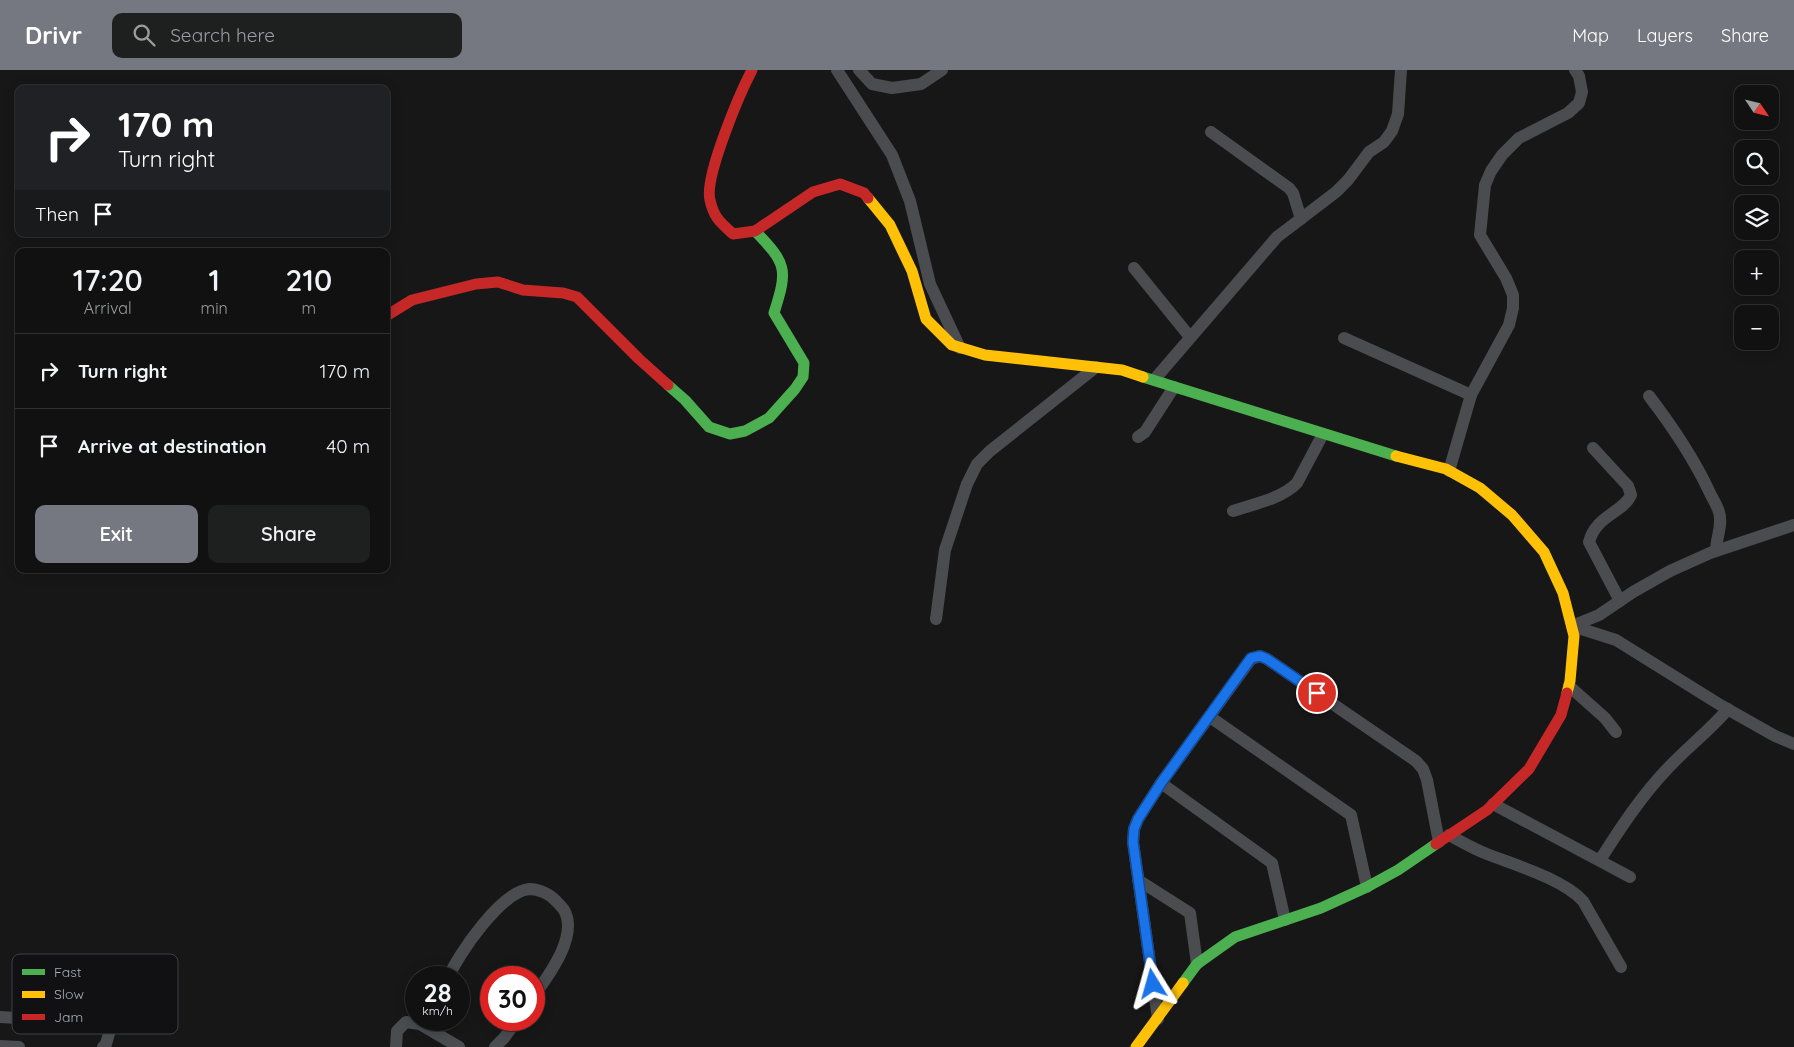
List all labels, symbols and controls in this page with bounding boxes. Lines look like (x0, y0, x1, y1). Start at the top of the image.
search box (112, 13, 462, 58)
text: Drivr (25, 20, 82, 50)
icon: search (130, 21, 158, 49)
text: Search here (170, 23, 275, 47)
text: Map (1572, 24, 1609, 47)
text: Layers (1637, 24, 1693, 47)
text: Share (1721, 24, 1769, 47)
north arrow (1734, 85, 1779, 130)
map controls (1734, 85, 1779, 350)
text: 170 m (118, 102, 214, 146)
icon: right (35, 105, 100, 170)
button: search (1734, 140, 1779, 185)
text: Turn right (118, 145, 215, 173)
button: layers (1734, 195, 1779, 240)
icon: arrive (89, 200, 117, 228)
text: Then (35, 202, 79, 226)
button: + (1734, 250, 1779, 295)
text: 17:20 (73, 261, 143, 299)
text: 1 (208, 261, 220, 299)
text: 210 (286, 261, 332, 299)
text: Arrival (84, 298, 132, 318)
text: min (201, 298, 228, 318)
text: m (302, 298, 316, 318)
button: − (1734, 305, 1779, 350)
icon: right (35, 357, 63, 385)
text: Turn right (78, 359, 167, 383)
text: 170 m (319, 359, 370, 383)
icon: arrive (35, 432, 63, 460)
text: Arrive at destination (78, 434, 267, 458)
text: 40 m (326, 434, 370, 458)
button: Exit (35, 505, 198, 563)
button: Share (208, 505, 370, 563)
pin (1296, 672, 1338, 714)
icon: arrive (1303, 679, 1331, 707)
legend (12, 954, 178, 1034)
position arrow (1126, 957, 1178, 1009)
text: Fast (54, 963, 82, 981)
speed limit sign: 30 (480, 966, 545, 1031)
text: 28 (424, 977, 451, 1008)
text: Slow (54, 985, 84, 1003)
text: km/h (422, 1003, 453, 1018)
text: Jam (54, 1008, 83, 1026)

